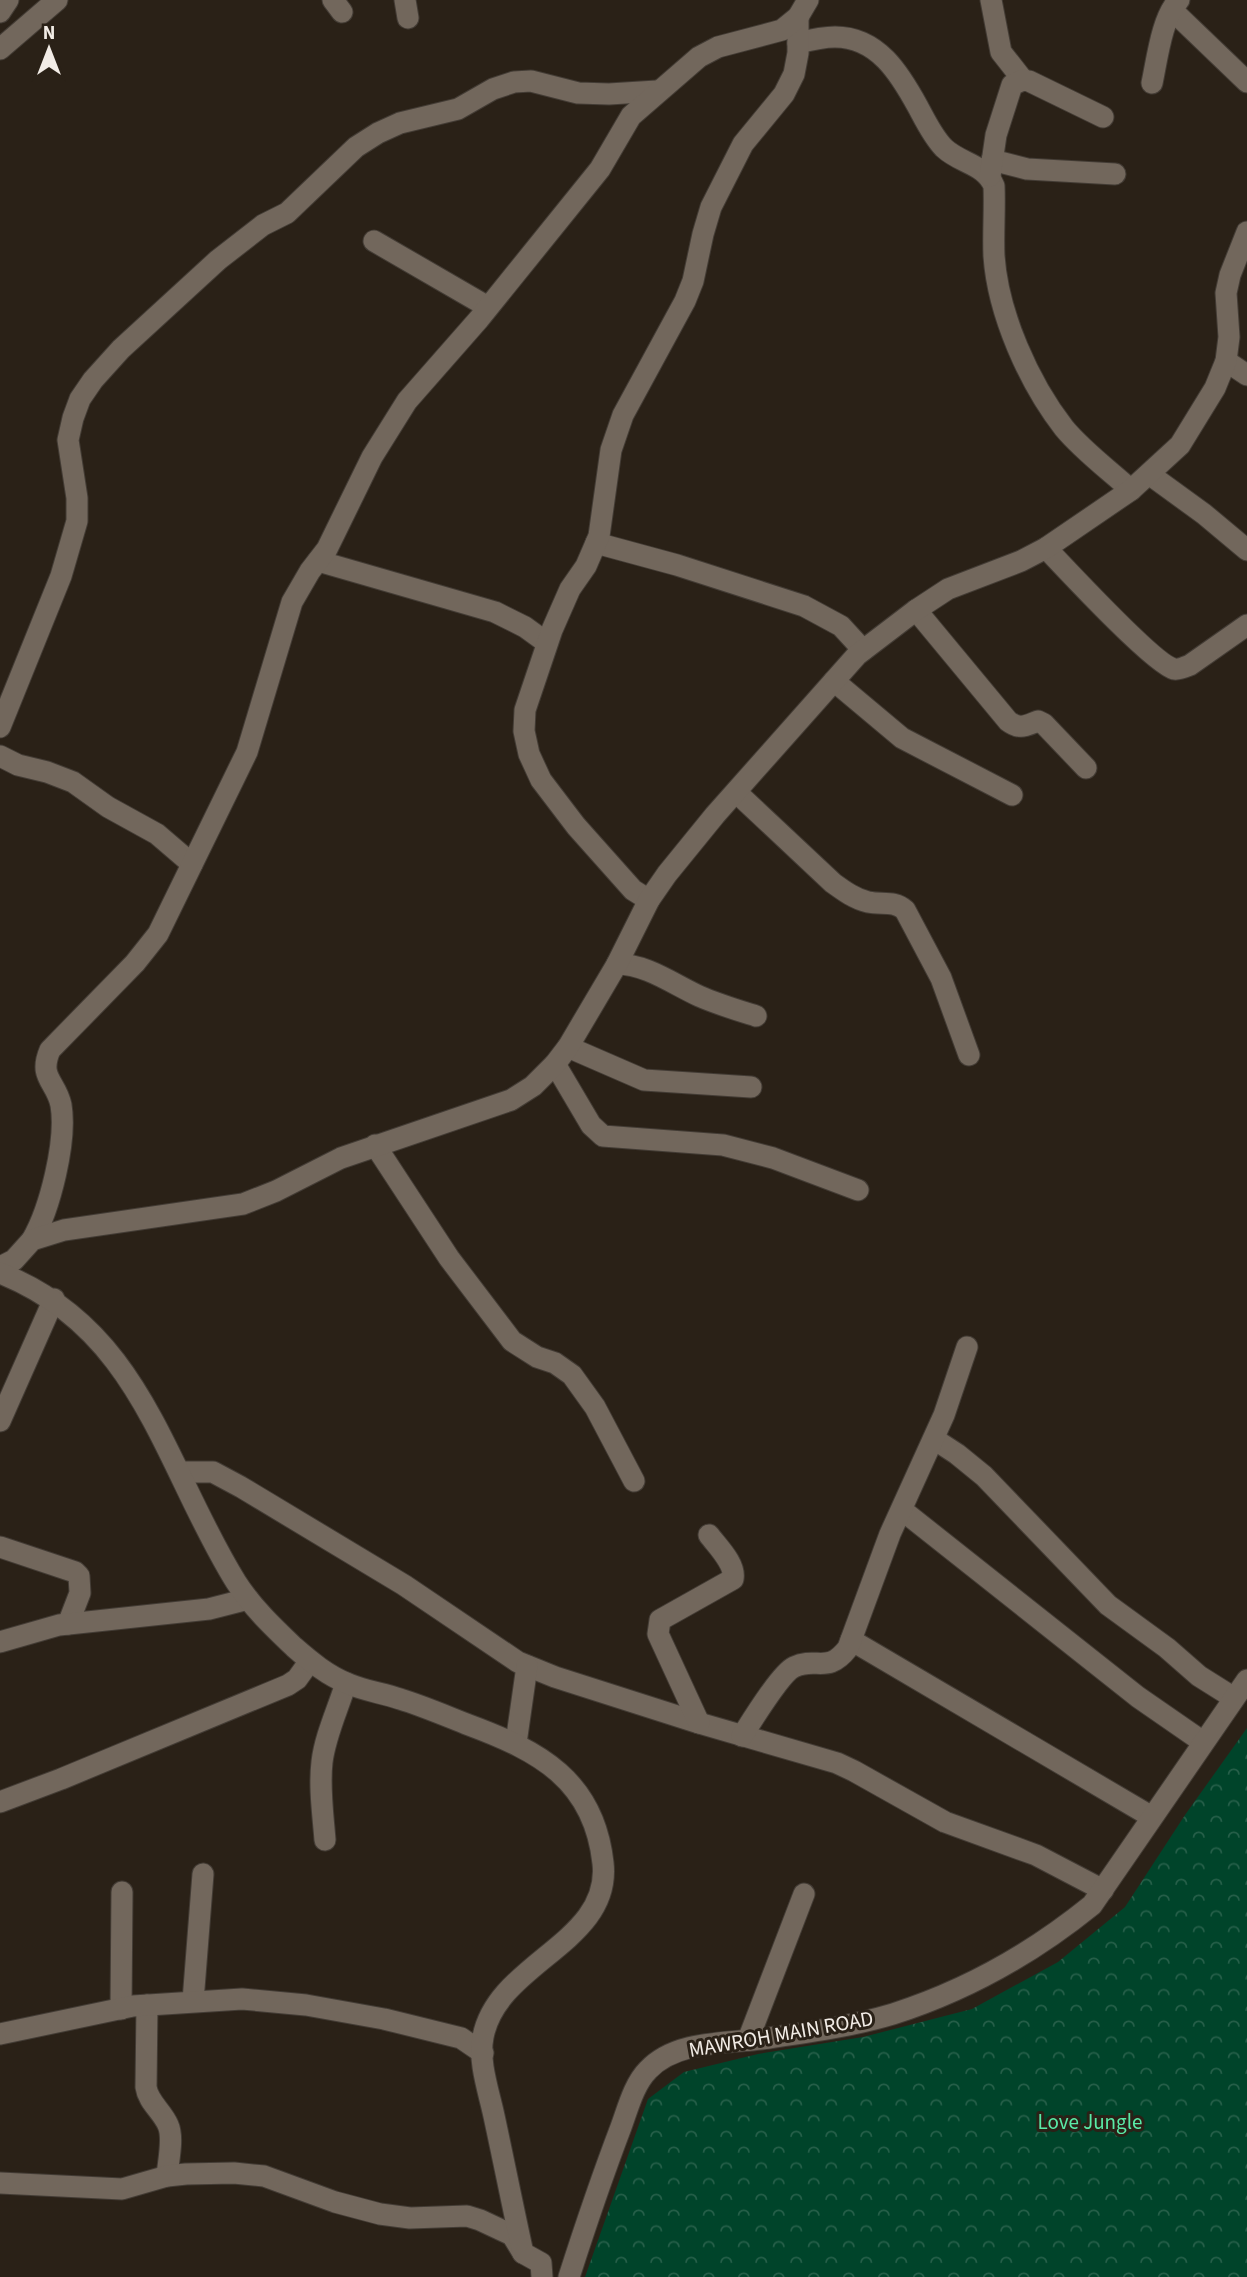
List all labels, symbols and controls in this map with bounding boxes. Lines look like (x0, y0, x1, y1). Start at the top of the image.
north arrow (14, 14, 84, 84)
text: N (43, 20, 55, 47)
street label: MAWROH MAIN ROAD (686, 2003, 876, 2065)
park label: Love Jungle (1038, 2107, 1142, 2137)

